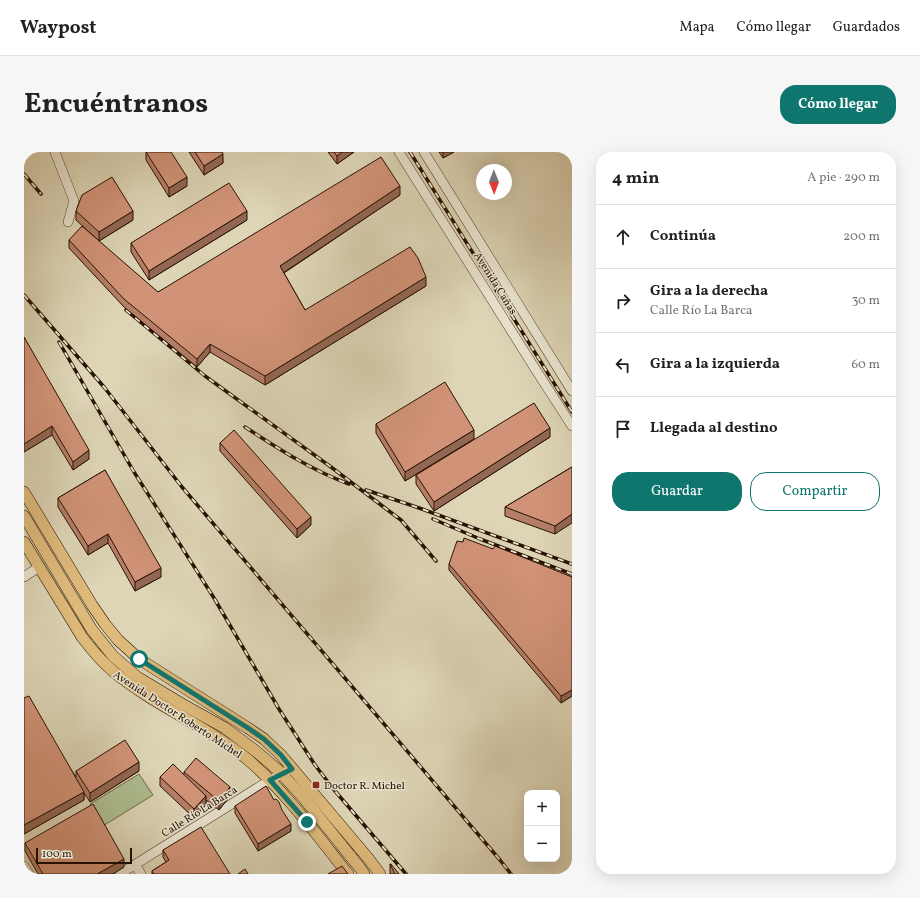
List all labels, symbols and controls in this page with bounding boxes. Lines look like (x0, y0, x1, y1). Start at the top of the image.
text: Waypost (20, 15, 96, 41)
text: Mapa (680, 18, 715, 37)
text: Cómo llegar (737, 18, 811, 37)
text: Guardados (833, 18, 900, 37)
text: Encuéntranos (24, 85, 208, 124)
button: Cómo llegar (780, 85, 896, 124)
north arrow (476, 164, 512, 200)
text: 4 min (612, 167, 659, 190)
text: A pie · 290 m (807, 169, 880, 187)
icon: ahead (612, 226, 634, 248)
text: Continúa (650, 226, 716, 247)
text: 200 m (843, 228, 880, 246)
street label: Avenida Cañas (470, 250, 520, 318)
text: Gira a la derecha (650, 281, 768, 302)
icon: right (612, 290, 634, 312)
text: 30 m (852, 292, 880, 310)
text: Calle Río La Barca (650, 302, 752, 320)
icon: left (612, 354, 634, 376)
text: Gira a la izquierda (650, 354, 780, 375)
text: 60 m (852, 356, 880, 374)
icon: arrive (612, 418, 634, 440)
text: Llegada al destino (650, 418, 778, 439)
button: Guardar (612, 472, 742, 511)
button: Compartir (750, 472, 880, 511)
route start (130, 650, 148, 668)
street label: Avenida Doctor Roberto Michel (110, 668, 245, 763)
place label: Doctor R. Michel (324, 779, 405, 794)
marker: Doctor R. Michel (311, 780, 321, 790)
street label: Calle Río La Barca (159, 783, 241, 842)
map controls (524, 790, 560, 862)
button: + (524, 790, 560, 826)
route end (298, 813, 316, 831)
button: − (524, 826, 560, 862)
scale bar (36, 846, 132, 865)
text: 100 m (42, 847, 72, 862)

